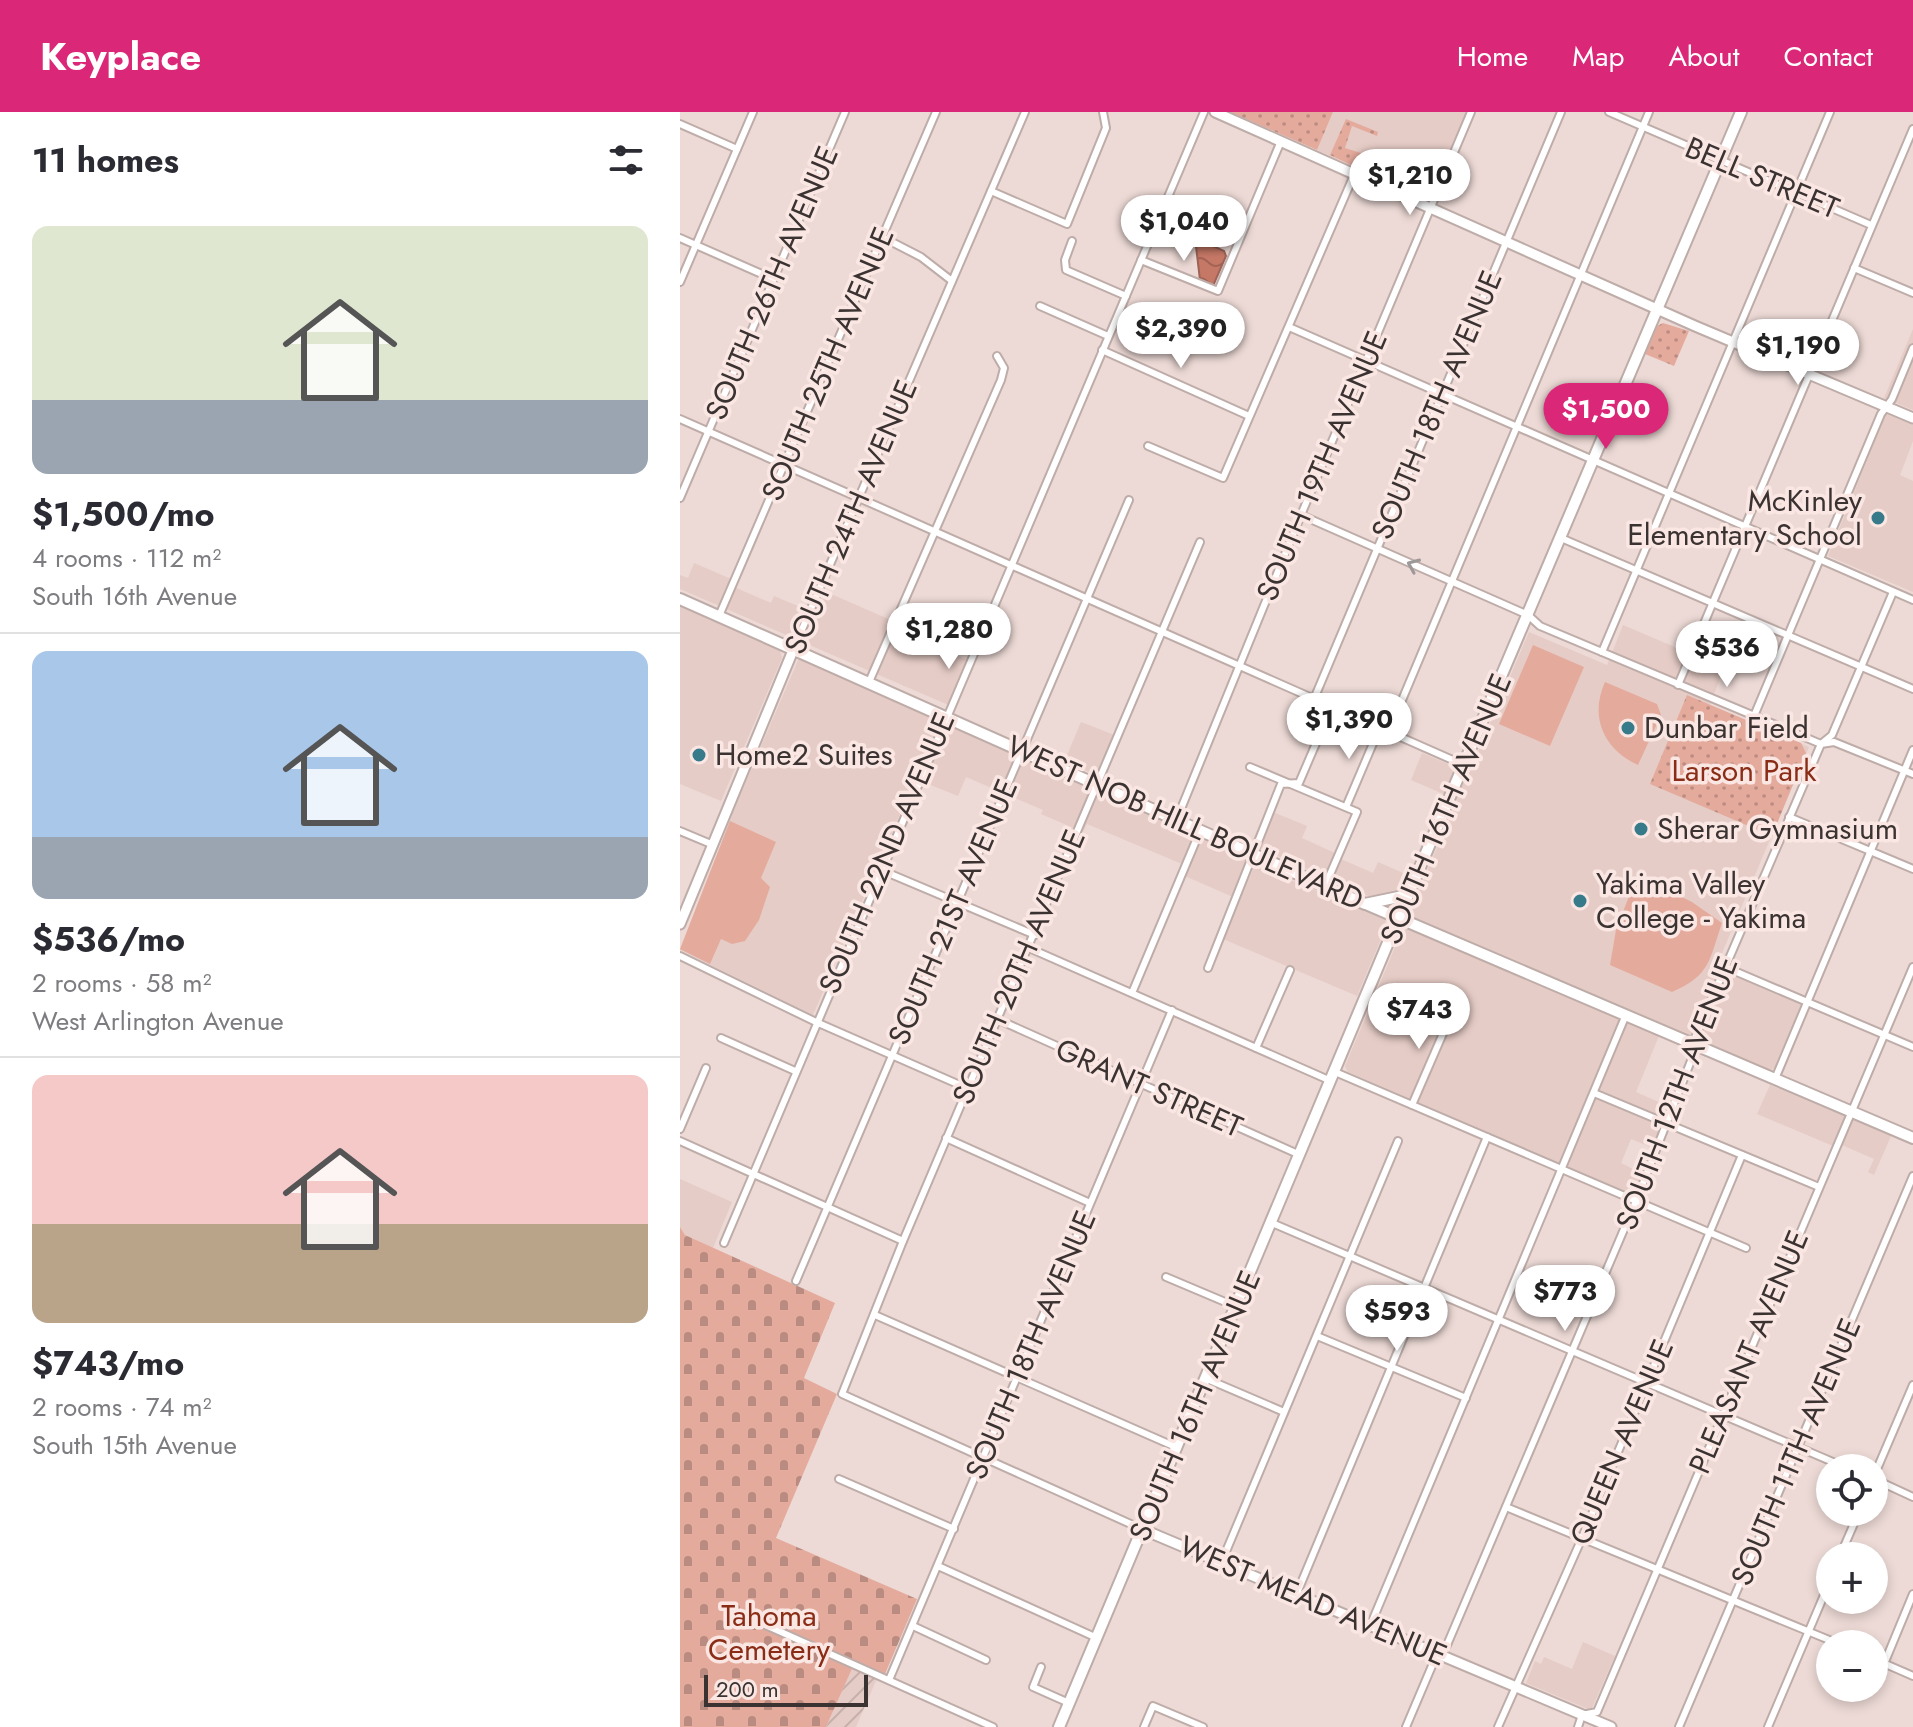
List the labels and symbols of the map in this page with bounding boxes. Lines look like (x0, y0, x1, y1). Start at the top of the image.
street label: BELL STREET (1679, 126, 1846, 229)
street label: SOUTH 26TH AVENUE (694, 139, 849, 426)
pin: $1,210 (1345, 149, 1475, 217)
pin: $1,040 (1119, 195, 1249, 263)
street label: SOUTH 25TH AVENUE (750, 220, 905, 507)
street label: SOUTH 18TH AVENUE (1360, 264, 1513, 546)
pin: $2,390 (1116, 302, 1246, 370)
pin: $1,190 (1733, 319, 1863, 387)
street label: SOUTH 19TH AVENUE (1245, 324, 1398, 607)
street label: SOUTH 24TH AVENUE (773, 373, 928, 660)
pin: $1,500 (1541, 383, 1671, 451)
place label: McKinley Elementary School (1627, 479, 1863, 556)
marker: McKinley Elementary School (1869, 509, 1887, 527)
one-way arrow (1407, 559, 1421, 575)
pin: $1,280 (884, 603, 1014, 671)
pin: $536 (1680, 621, 1774, 689)
street label: SOUTH 16TH AVENUE (1369, 667, 1522, 951)
pin: $1,390 (1284, 693, 1414, 761)
street label: SOUTH 22ND AVENUE (808, 706, 965, 1000)
place label: Dunbar Field (1644, 706, 1809, 749)
marker: Dunbar Field (1619, 719, 1637, 737)
street label: WEST NOB HILL BOULEVARD (1000, 724, 1370, 921)
place label: Home2 Suites (715, 733, 892, 776)
marker: Home2 Suites (690, 746, 708, 764)
park label: Larson Park (1672, 749, 1817, 792)
street label: SOUTH 21ST AVENUE (877, 772, 1028, 1051)
place label: Sherar Gymnasium (1657, 807, 1898, 850)
marker: Sherar Gymnasium (1632, 820, 1650, 838)
street label: SOUTH 20TH AVENUE (941, 823, 1096, 1111)
place label: Yakima Valley College - Yakima (1596, 862, 1806, 939)
marker: Yakima Valley College - Yakima (1571, 892, 1589, 910)
street label: SOUTH 12TH AVENUE (1605, 950, 1749, 1236)
pin: $743 (1372, 983, 1466, 1051)
street label: GRANT STREET (1049, 1027, 1249, 1148)
street label: SOUTH 18TH AVENUE (954, 1204, 1107, 1486)
street label: PLEASANT AVENUE (1678, 1224, 1819, 1480)
street label: SOUTH 16TH AVENUE (1118, 1264, 1271, 1548)
pin: $773 (1518, 1265, 1612, 1333)
pin: $593 (1350, 1285, 1444, 1353)
street label: SOUTH 11TH AVENUE (1720, 1312, 1871, 1592)
street label: QUEEN AVENUE (1559, 1332, 1684, 1551)
street label: WEST MEAD AVENUE (1173, 1525, 1454, 1676)
park label: Tahoma Cemetery (708, 1594, 831, 1671)
scale bar (704, 1671, 868, 1707)

